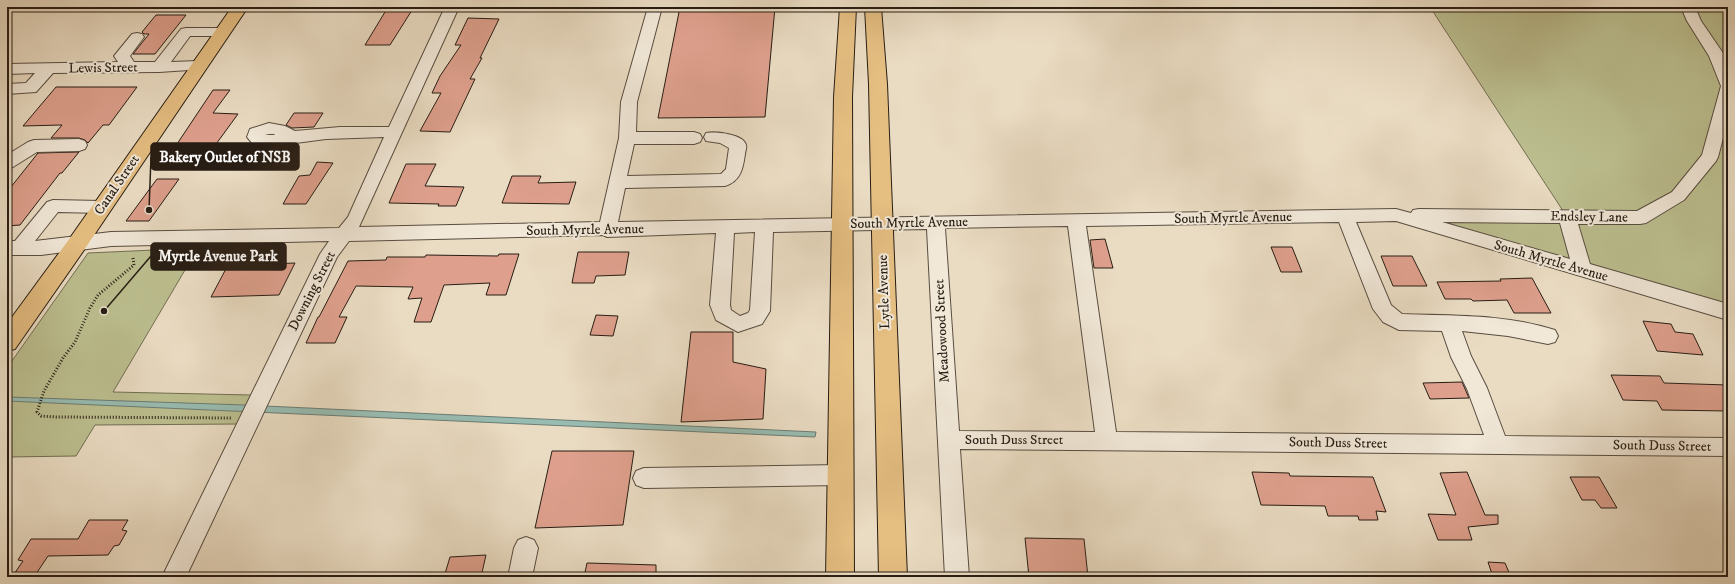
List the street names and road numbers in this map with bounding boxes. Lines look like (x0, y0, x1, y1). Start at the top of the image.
street label: Lewis Street (68, 58, 138, 78)
street label: Canal Street (90, 151, 144, 219)
street label: Endsley Lane (1550, 207, 1628, 227)
street label: South Myrtle Avenue (1174, 208, 1292, 228)
street label: South Myrtle Avenue (850, 213, 968, 233)
street label: South Myrtle Avenue (526, 220, 644, 240)
street label: South Myrtle Avenue (1492, 236, 1610, 286)
street label: Downing Street (284, 248, 340, 334)
street label: Lytle Avenue (874, 254, 894, 329)
street label: Meadowood Street (930, 278, 954, 383)
street label: South Duss Street (965, 431, 1064, 449)
street label: South Duss Street (1289, 433, 1388, 453)
street label: South Duss Street (1613, 436, 1712, 456)

